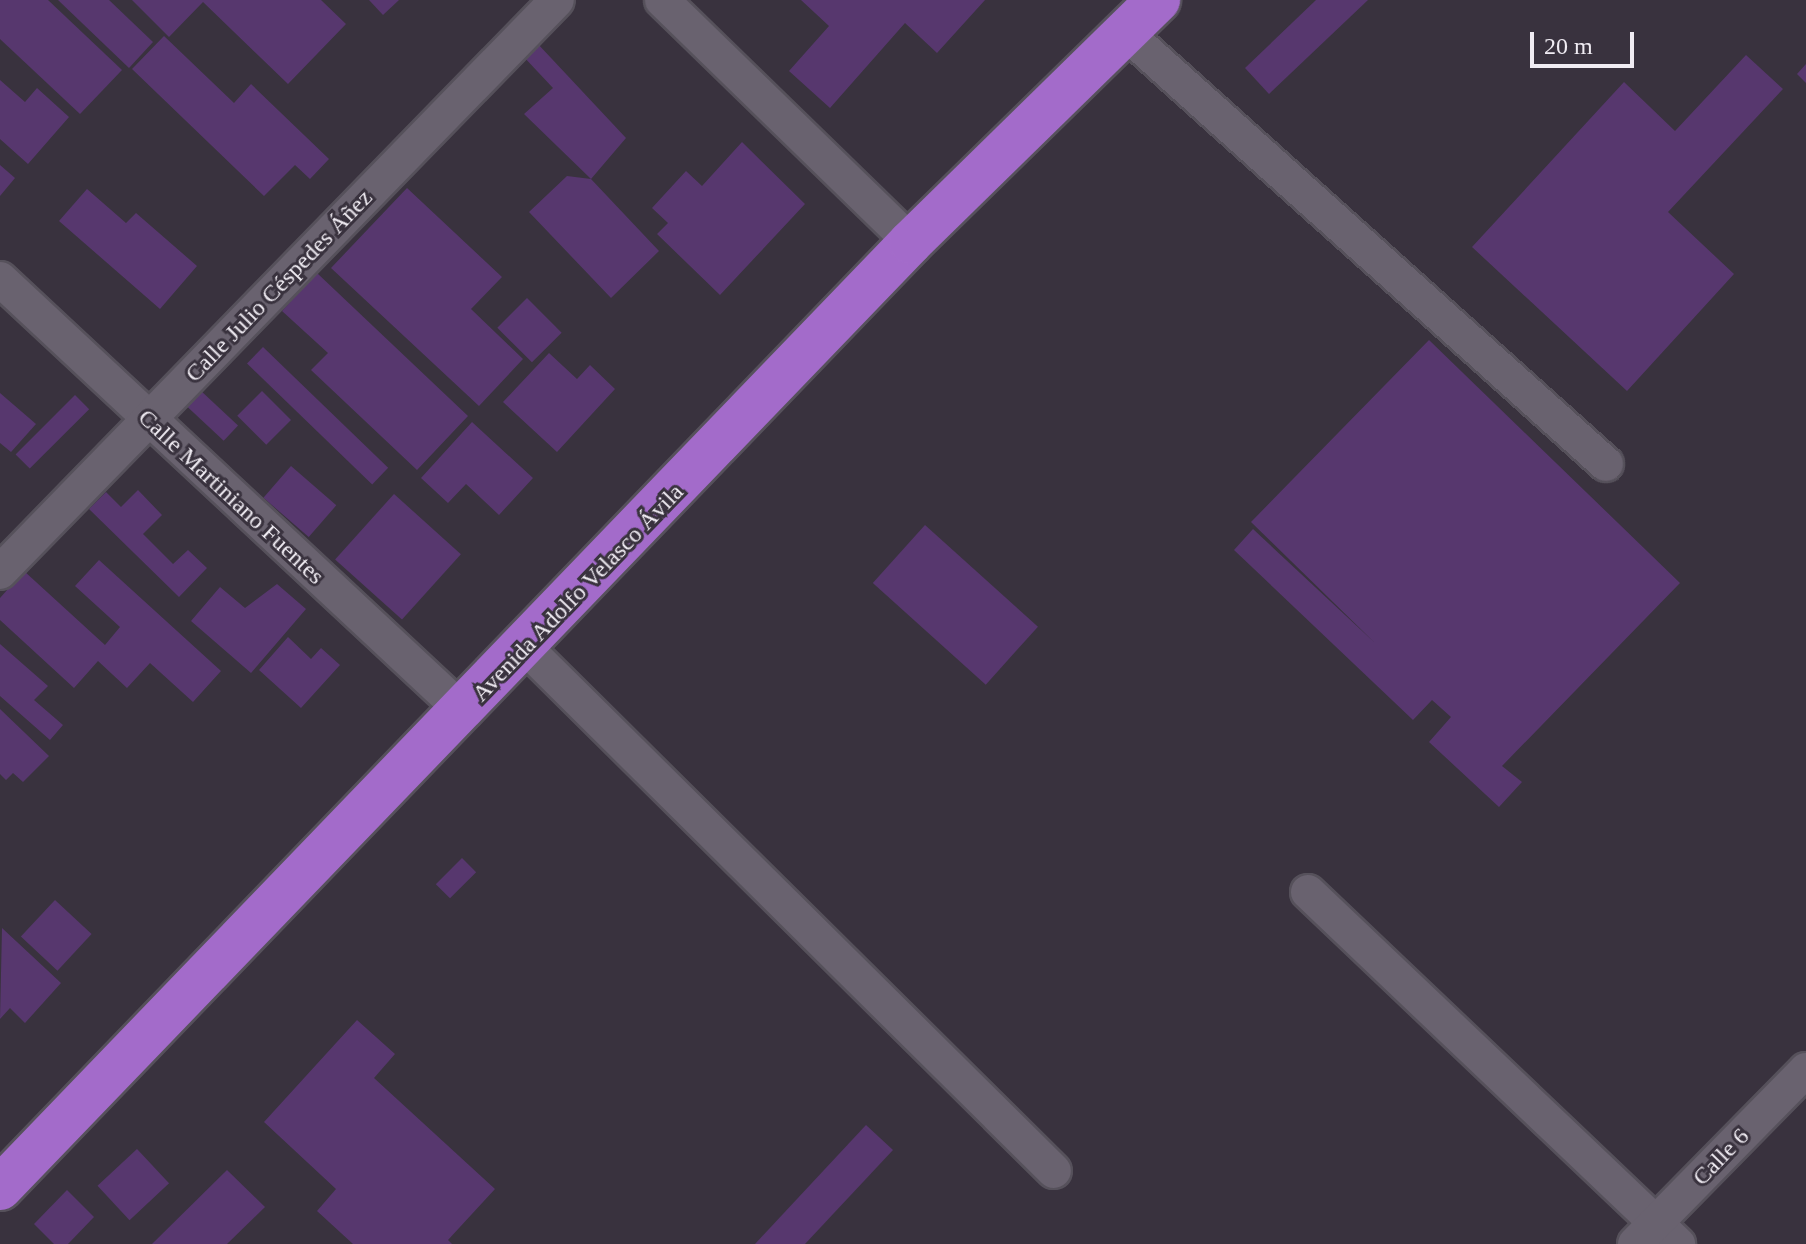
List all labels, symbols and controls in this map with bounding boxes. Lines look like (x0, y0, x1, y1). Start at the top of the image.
scale bar (1534, 16, 1638, 66)
text: 20 m (1544, 33, 1593, 59)
street label: Calle Julio Céspedes Áñez (180, 184, 378, 388)
street label: Calle Martiniano Fuentes (132, 403, 330, 591)
street label: Avenida Adolfo Velasco Ávila (466, 477, 690, 709)
street label: Calle 6 (1687, 1122, 1755, 1192)

